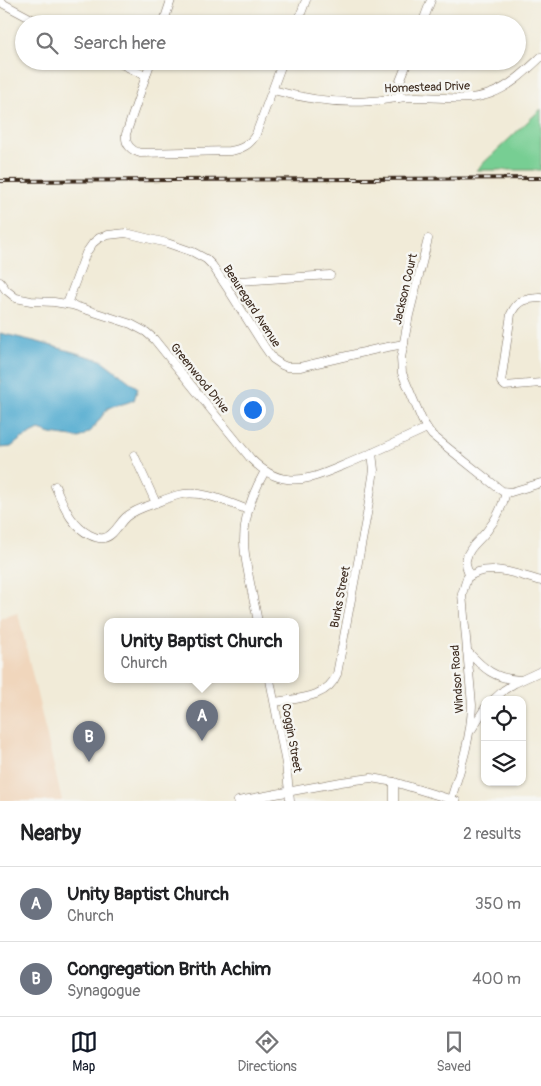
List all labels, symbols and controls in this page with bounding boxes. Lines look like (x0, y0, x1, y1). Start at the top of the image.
search box (15, 15, 526, 70)
icon: search (33, 29, 61, 57)
text: Search here (73, 31, 166, 55)
street label: Homestead Drive (384, 78, 470, 96)
street label: Jackson Court (390, 252, 421, 326)
street label: Beauregard Avenue (219, 262, 284, 350)
street label: Greenwood Drive (167, 340, 232, 416)
your location (240, 397, 266, 423)
street label: Burks Street (327, 565, 354, 629)
popup (104, 618, 299, 683)
text: Unity Baptist Church (120, 629, 283, 653)
street label: Windsor Road (448, 644, 467, 714)
text: Church (120, 653, 167, 673)
map controls (481, 696, 526, 786)
button: locate (481, 696, 526, 741)
pin: A (186, 700, 218, 741)
street label: Coggin Street (278, 702, 305, 774)
pin: B (73, 721, 105, 762)
button: layers (481, 741, 526, 786)
text: Nearby (20, 820, 81, 847)
text: 2 results (463, 824, 521, 844)
text: Unity Baptist Church (67, 882, 229, 906)
text: A (31, 894, 41, 914)
text: 350 m (475, 894, 521, 914)
text: Church (67, 906, 114, 926)
text: Congregation Brith Achim (67, 957, 271, 981)
text: B (31, 969, 41, 989)
text: 400 m (472, 969, 521, 989)
text: Synagogue (67, 981, 140, 1001)
tab: Map (70, 1028, 98, 1075)
tab: Directions (237, 1028, 297, 1075)
tab: Saved (436, 1028, 471, 1075)

